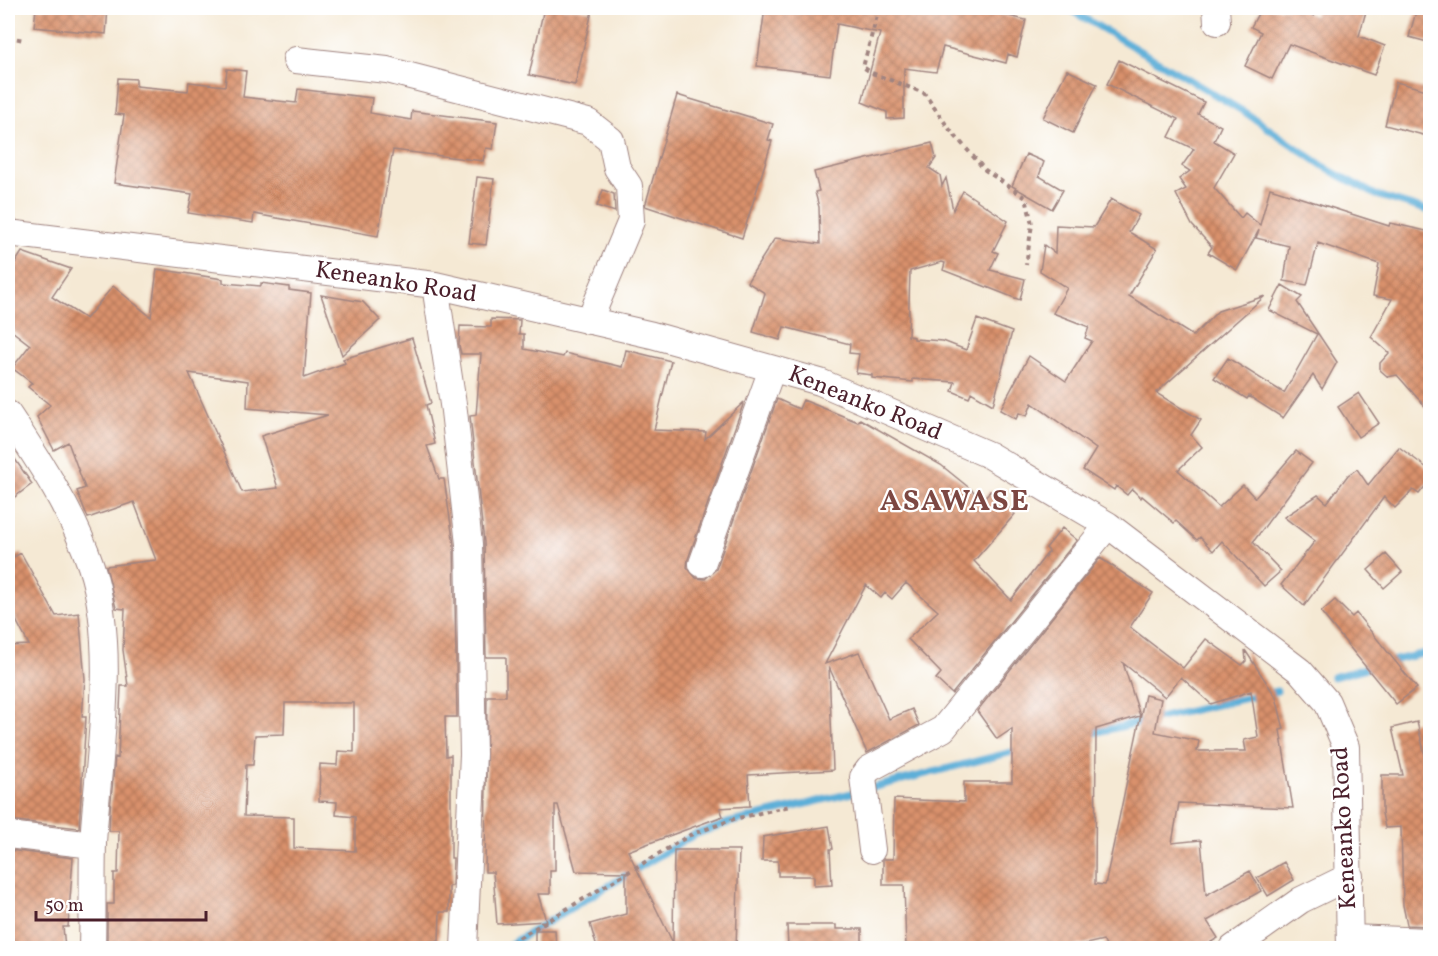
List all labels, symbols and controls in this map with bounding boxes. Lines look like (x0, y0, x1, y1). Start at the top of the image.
street label: Keneanko Road (313, 253, 479, 313)
street label: Keneanko Road (783, 358, 947, 450)
district label: ASAWASE (880, 481, 1030, 523)
street label: Keneanko Road (1324, 746, 1366, 910)
scale bar (36, 884, 206, 922)
text: 50 m (45, 894, 84, 919)

